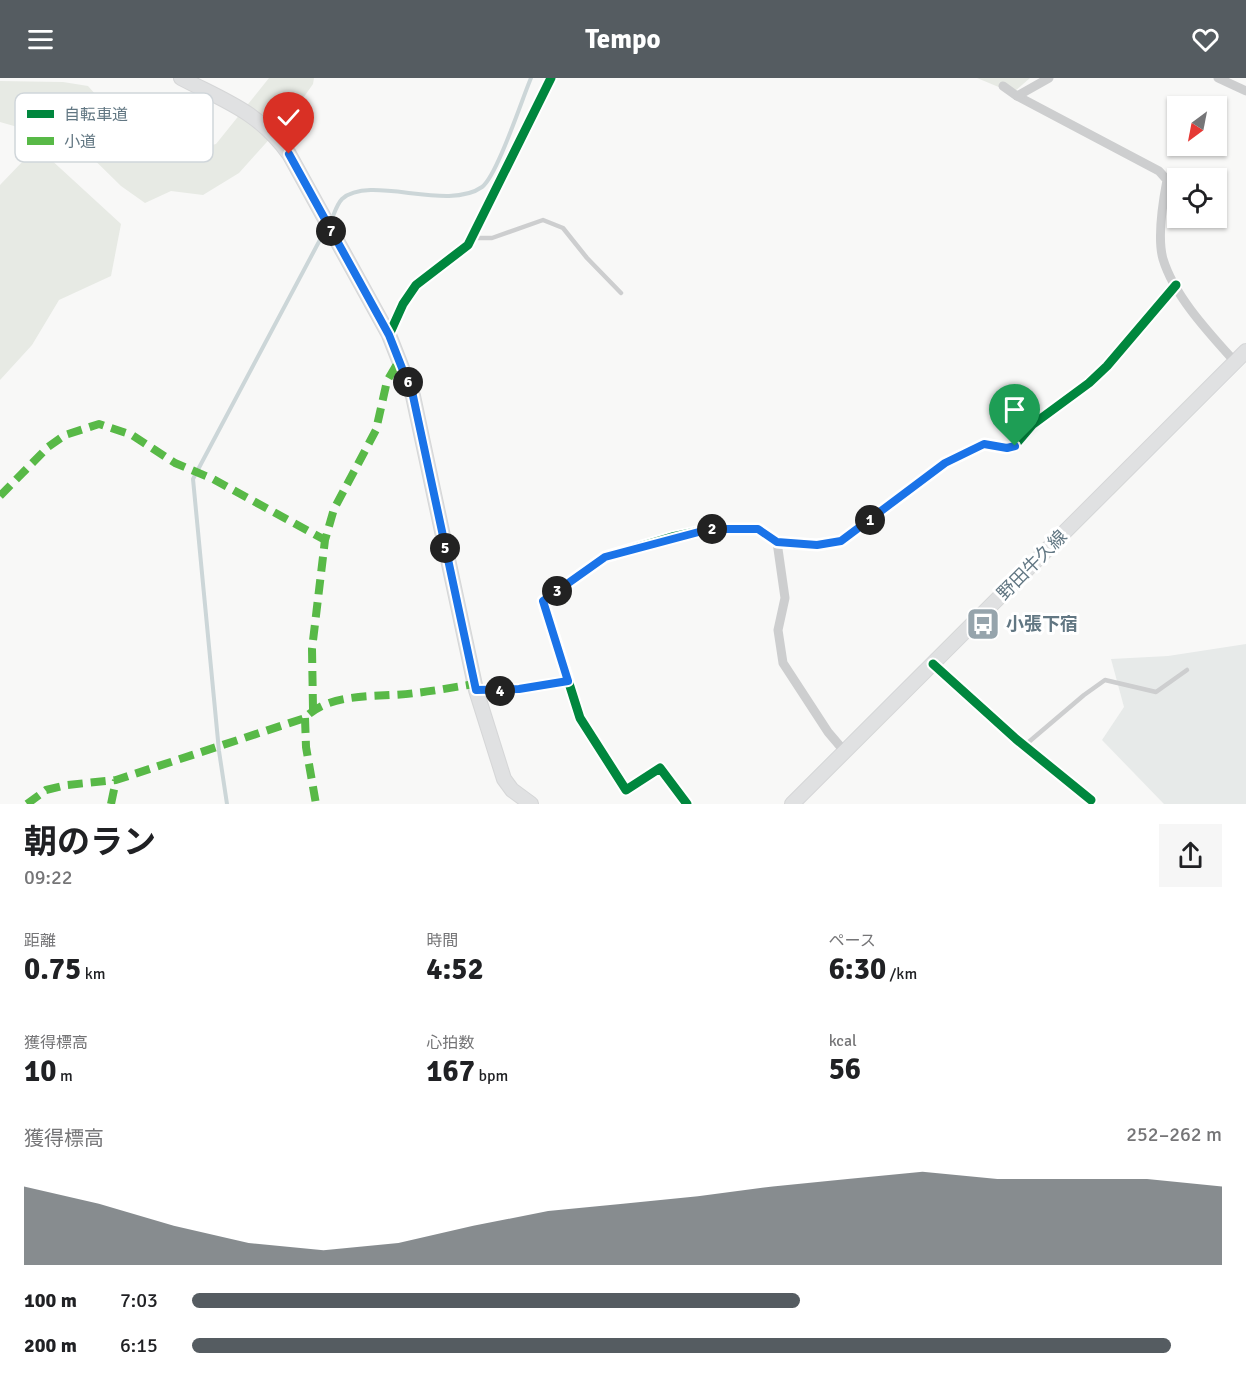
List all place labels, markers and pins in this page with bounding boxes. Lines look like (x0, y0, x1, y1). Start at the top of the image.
pin (263, 92, 314, 154)
pin: 7 (316, 216, 346, 246)
pin: 6 (393, 367, 423, 397)
pin (989, 384, 1040, 446)
pin: 1 (855, 505, 885, 535)
pin: 2 (697, 514, 727, 544)
pin: 5 (430, 533, 460, 563)
pin: 3 (542, 576, 572, 606)
bus stop icon: 小張下宿 (965, 606, 1001, 642)
place label: 小張下宿 (1006, 613, 1078, 635)
pin: 4 (485, 676, 515, 706)

